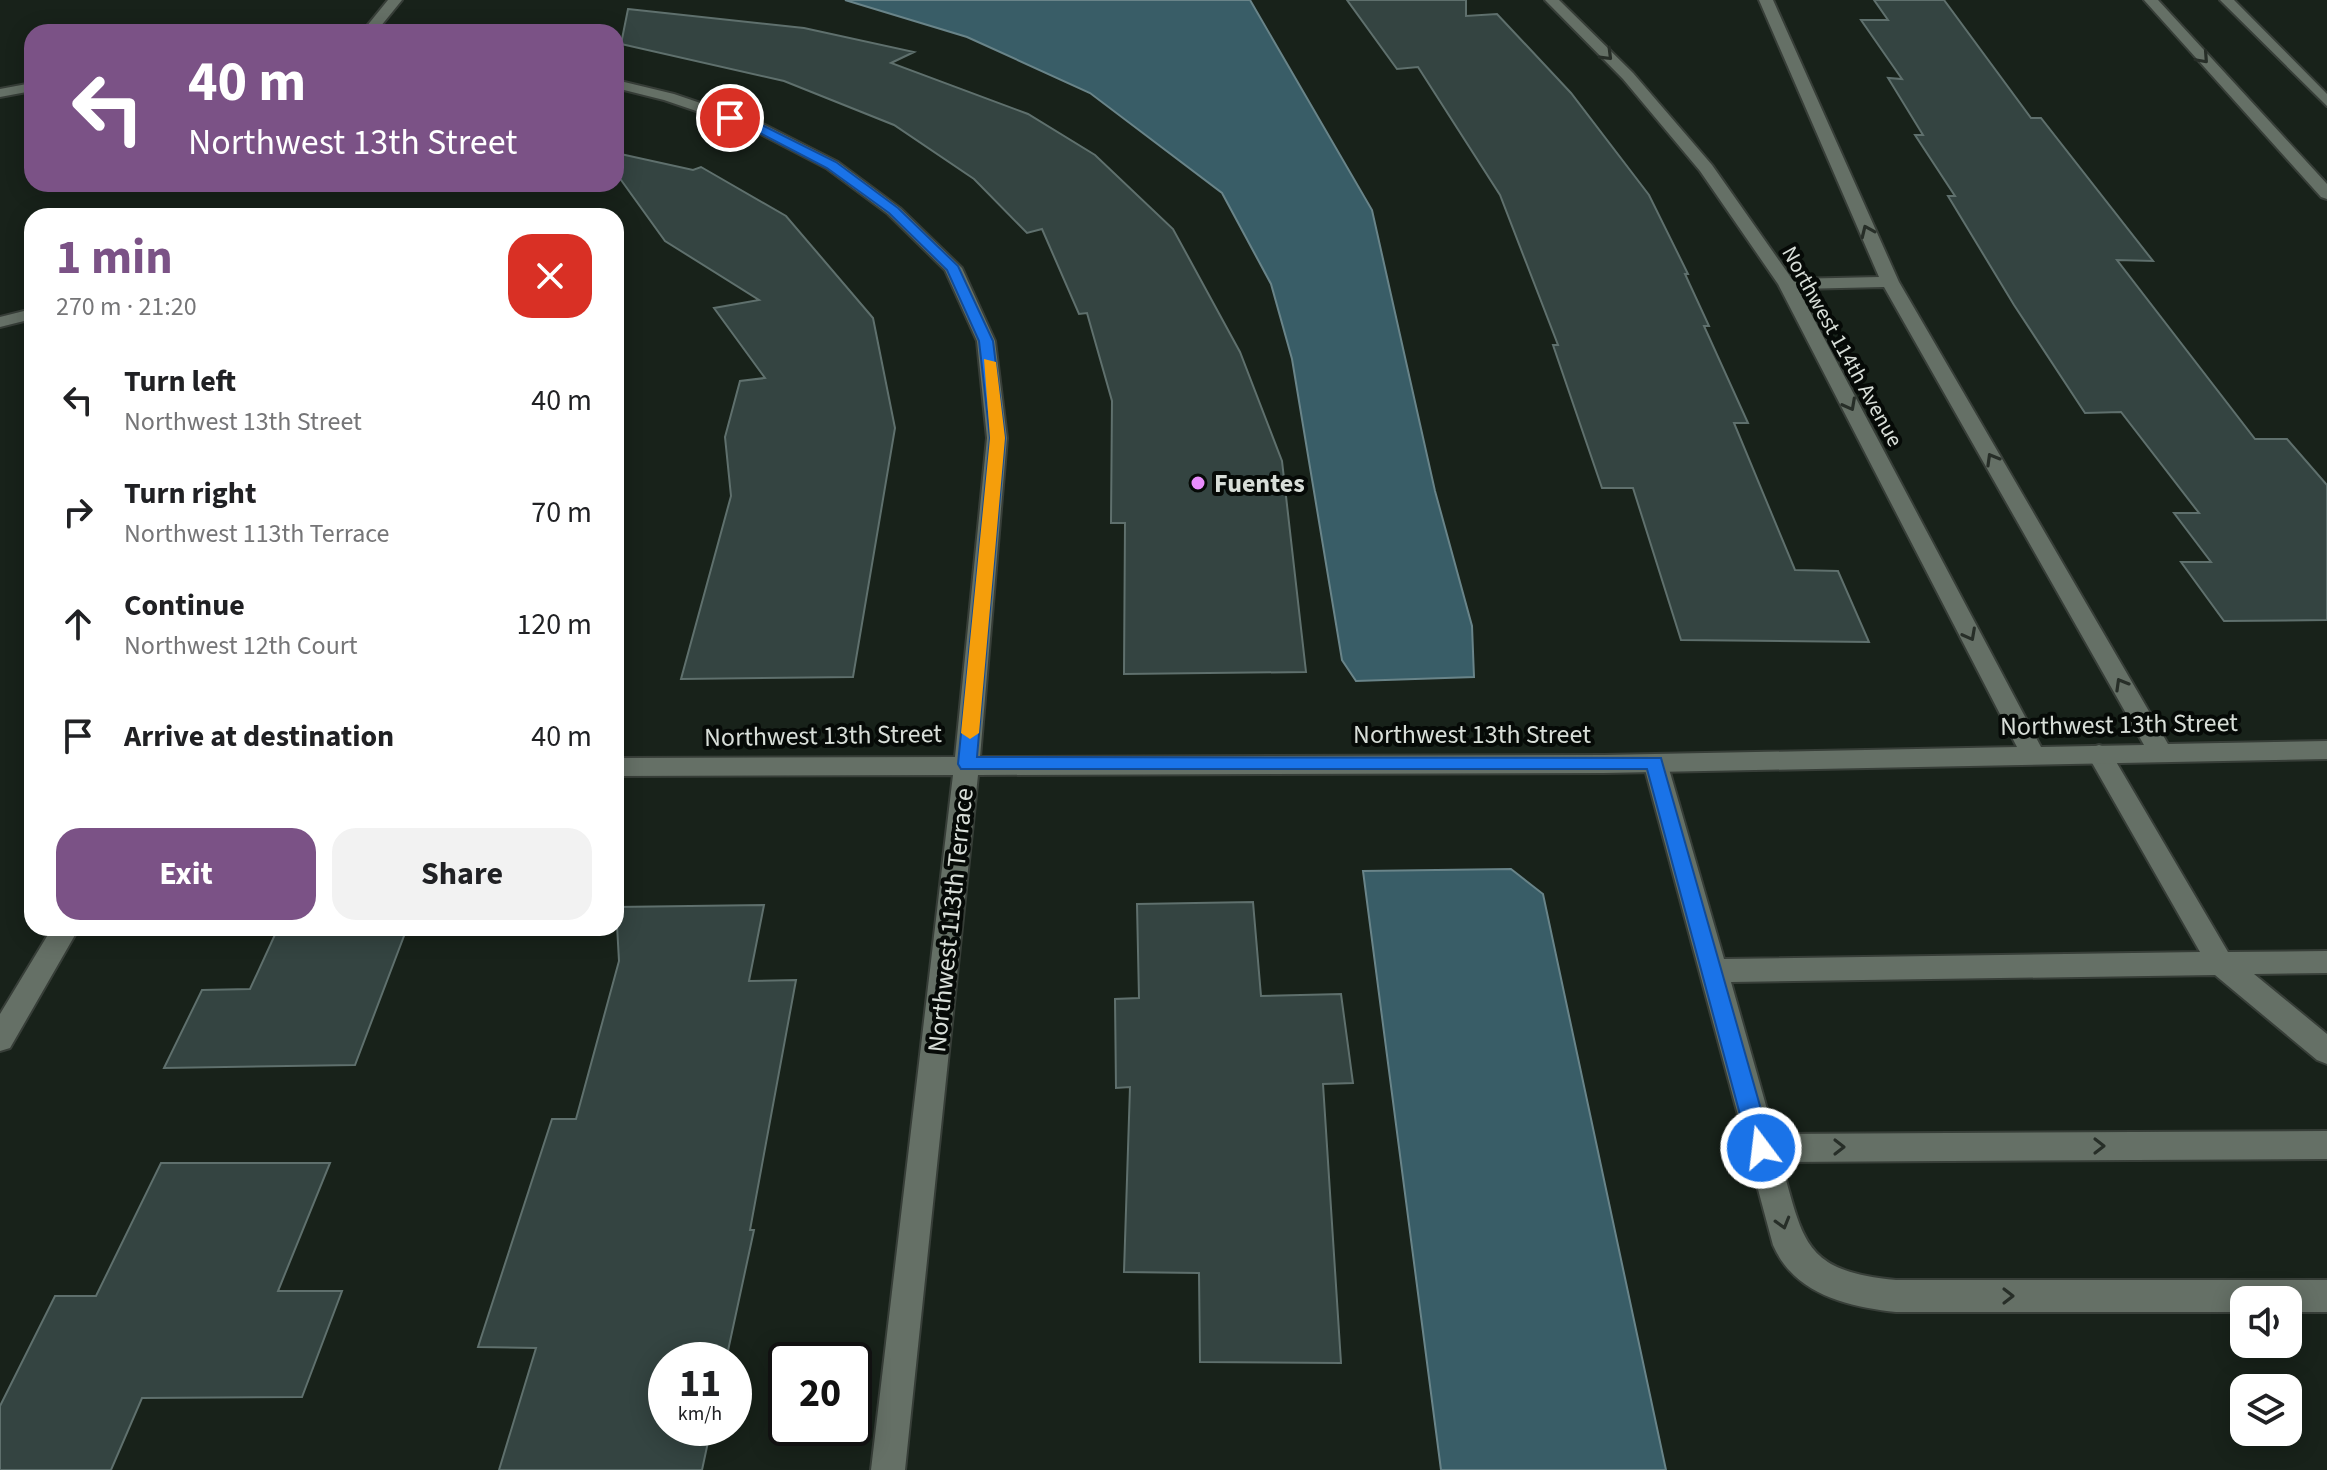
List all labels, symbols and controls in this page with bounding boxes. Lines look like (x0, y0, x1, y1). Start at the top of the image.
text: 40 m (188, 43, 306, 122)
one-way arrow (1598, 46, 1612, 60)
one-way arrow (2193, 48, 2208, 63)
icon: left (56, 56, 160, 160)
pin (696, 84, 764, 152)
icon: arrive (708, 96, 752, 140)
text: Northwest 13th Street (188, 117, 517, 168)
text: 1 min (56, 224, 173, 292)
one-way arrow (1861, 225, 1877, 239)
button: close (508, 234, 592, 318)
street label: Northwest 114th Avenue (1774, 240, 1911, 453)
text: 270 m · 21:20 (56, 288, 197, 325)
text: Turn left (124, 360, 236, 403)
icon: left (56, 378, 100, 422)
text: 40 m (531, 379, 592, 422)
one-way arrow (1841, 396, 1856, 411)
text: Northwest 13th Street (124, 403, 362, 440)
one-way arrow (1986, 453, 2002, 468)
place label: Fuentes (1214, 465, 1305, 502)
text: Turn right (124, 472, 256, 515)
marker: Fuentes (1189, 474, 1207, 492)
icon: right (56, 490, 100, 534)
text: 70 m (531, 491, 592, 534)
text: Northwest 113th Terrace (124, 515, 389, 552)
text: Continue (124, 584, 245, 627)
icon: ahead (56, 602, 100, 646)
text: 120 m (516, 603, 592, 646)
text: Northwest 12th Court (124, 627, 358, 664)
one-way arrow (1961, 627, 1976, 642)
one-way arrow (2115, 679, 2131, 693)
street label: Northwest 13th Street (2000, 704, 2238, 745)
icon: arrive (56, 714, 100, 758)
text: Arrive at destination (124, 715, 394, 758)
text: 40 m (531, 715, 592, 758)
street label: Northwest 13th Street (704, 715, 942, 756)
street label: Northwest 13th Street (1353, 716, 1591, 753)
street label: Northwest 113th Terrace (918, 786, 983, 1054)
button: Exit (56, 828, 316, 920)
button: Share (332, 828, 592, 920)
position arrow (1719, 1106, 1803, 1190)
one-way arrow (2093, 1137, 2106, 1155)
one-way arrow (1833, 1138, 1846, 1156)
one-way arrow (1773, 1215, 1790, 1229)
map controls (2230, 1286, 2302, 1446)
button: sound (2230, 1286, 2302, 1358)
one-way arrow (2002, 1287, 2015, 1305)
speed limit sign: 20 (768, 1342, 872, 1446)
text: 11 (679, 1355, 721, 1412)
button: layers (2230, 1374, 2302, 1446)
text: km/h (678, 1400, 722, 1428)

